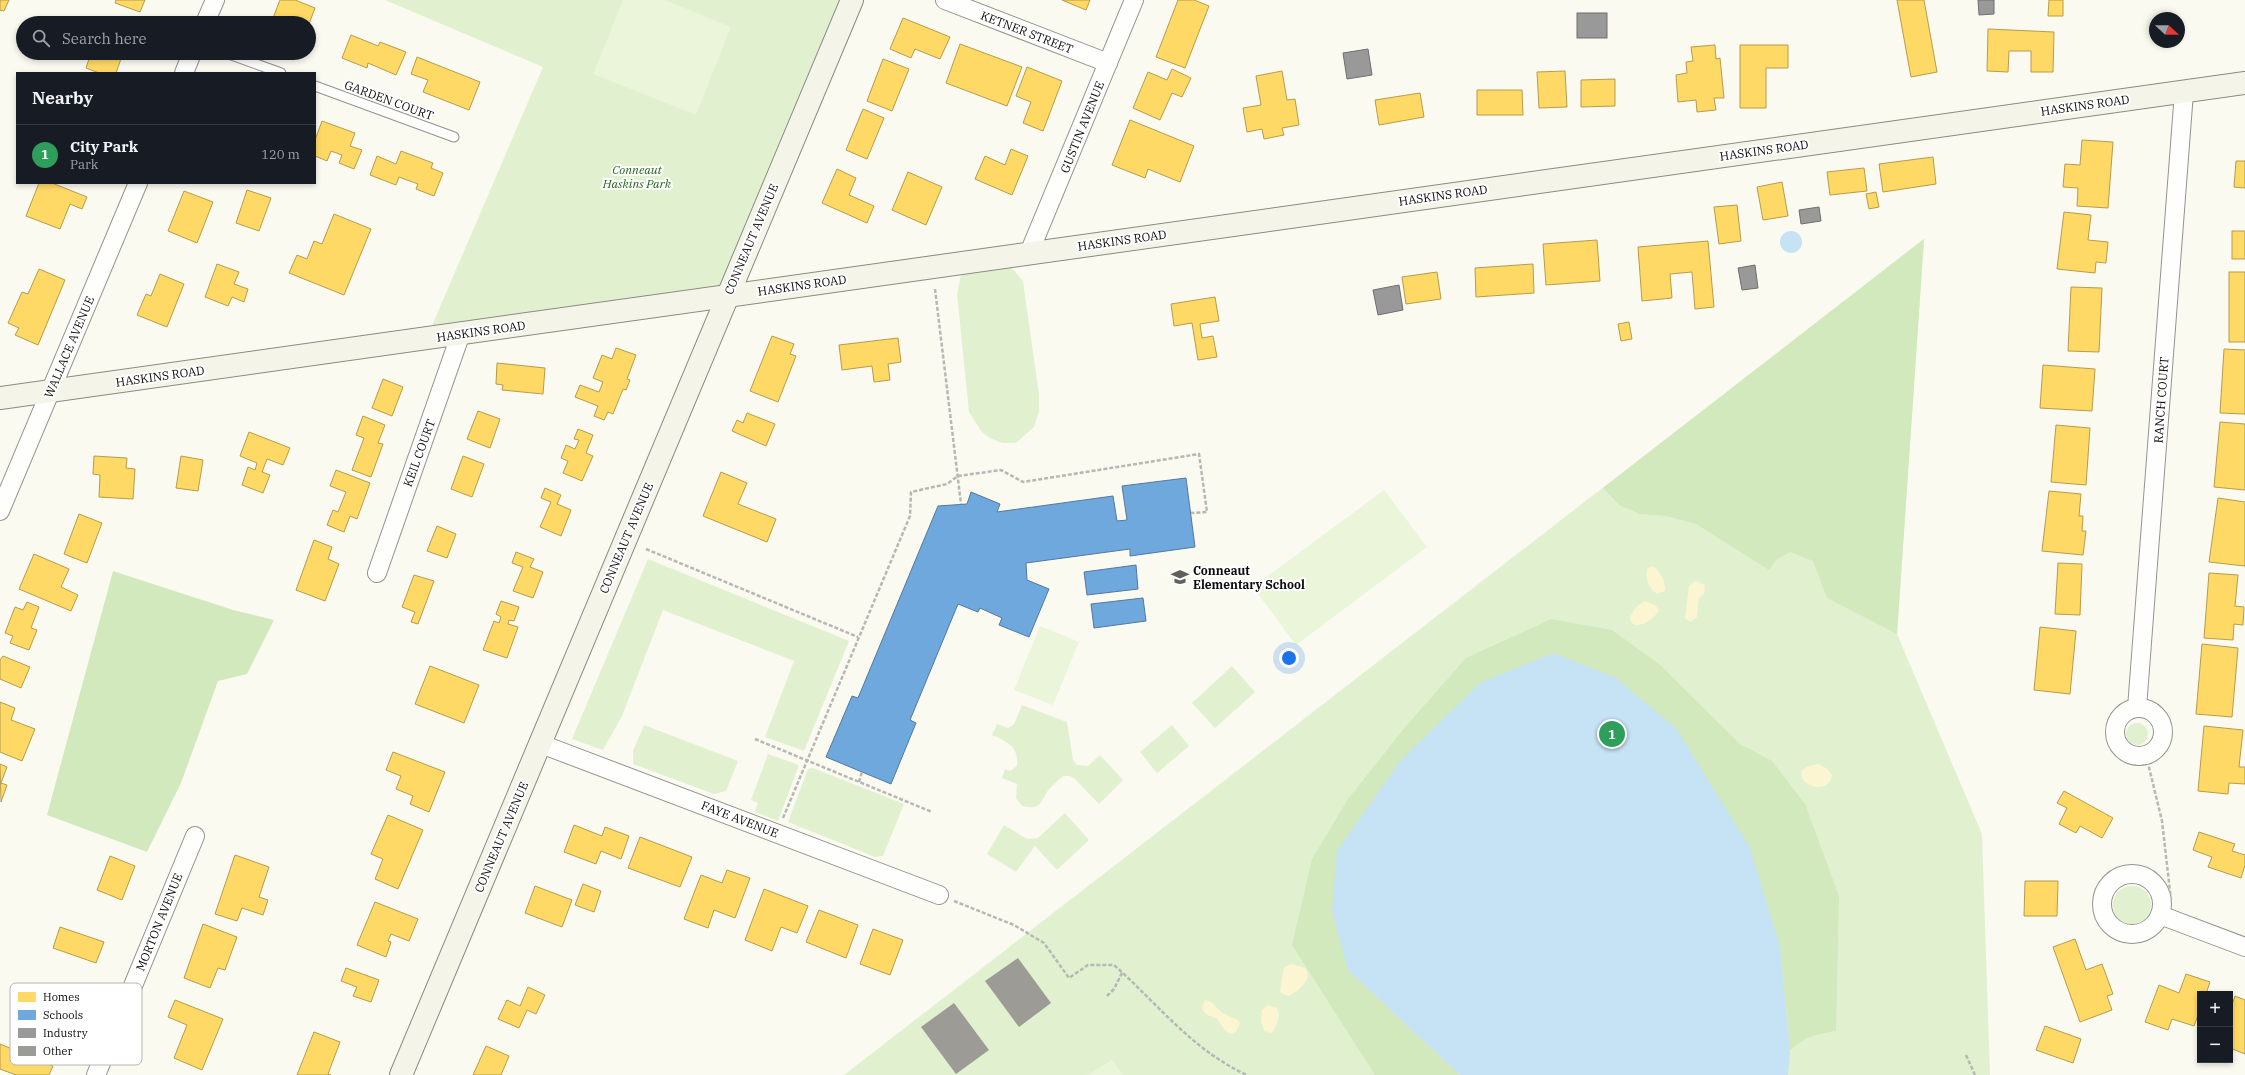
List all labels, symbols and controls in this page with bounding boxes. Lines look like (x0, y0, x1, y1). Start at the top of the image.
street label: KETNER STREET (979, 7, 1076, 57)
north arrow (2149, 12, 2185, 48)
search box (16, 16, 316, 60)
icon: search (30, 27, 52, 49)
text: Search here (62, 29, 147, 48)
street label: GARDEN COURT (342, 77, 436, 123)
street label: GUSTIN AVENUE (1057, 79, 1107, 175)
text: Nearby (32, 87, 93, 109)
street label: HASKINS ROAD (2040, 91, 2130, 119)
street label: HASKINS ROAD (1719, 136, 1809, 164)
text: City Park (70, 137, 138, 156)
text: 1 (41, 146, 49, 163)
text: 120 m (261, 146, 300, 163)
text: Park (70, 156, 98, 173)
park label: Conneaut Haskins Park (602, 162, 672, 191)
street label: CONNEAUT AVENUE (721, 181, 781, 297)
street label: HASKINS ROAD (1398, 181, 1488, 209)
street label: HASKINS ROAD (1077, 226, 1167, 254)
street label: HASKINS ROAD (757, 271, 847, 299)
street label: WALLACE AVENUE (41, 294, 97, 400)
street label: HASKINS ROAD (436, 317, 526, 345)
street label: RANCH COURT (2151, 356, 2172, 444)
street label: HASKINS ROAD (115, 362, 205, 390)
street label: KEIL COURT (400, 417, 438, 489)
street label: CONNEAUT AVENUE (596, 480, 656, 596)
place label: Conneaut Elementary School (1193, 563, 1305, 592)
school or university icon: Conneaut Elementary School (1170, 567, 1190, 587)
your location (1279, 648, 1299, 668)
pin: 1 (1599, 719, 1625, 749)
street label: CONNEAUT AVENUE (471, 779, 531, 895)
street label: FAYE AVENUE (699, 797, 781, 841)
street label: MORTON AVENUE (132, 871, 186, 973)
legend (10, 983, 142, 1065)
text: Homes (43, 990, 80, 1004)
map controls (2197, 991, 2233, 1063)
button: + (2197, 991, 2233, 1027)
text: Schools (43, 1008, 83, 1022)
text: Industry (43, 1026, 88, 1040)
button: − (2197, 1027, 2233, 1063)
text: Other (43, 1044, 73, 1058)

